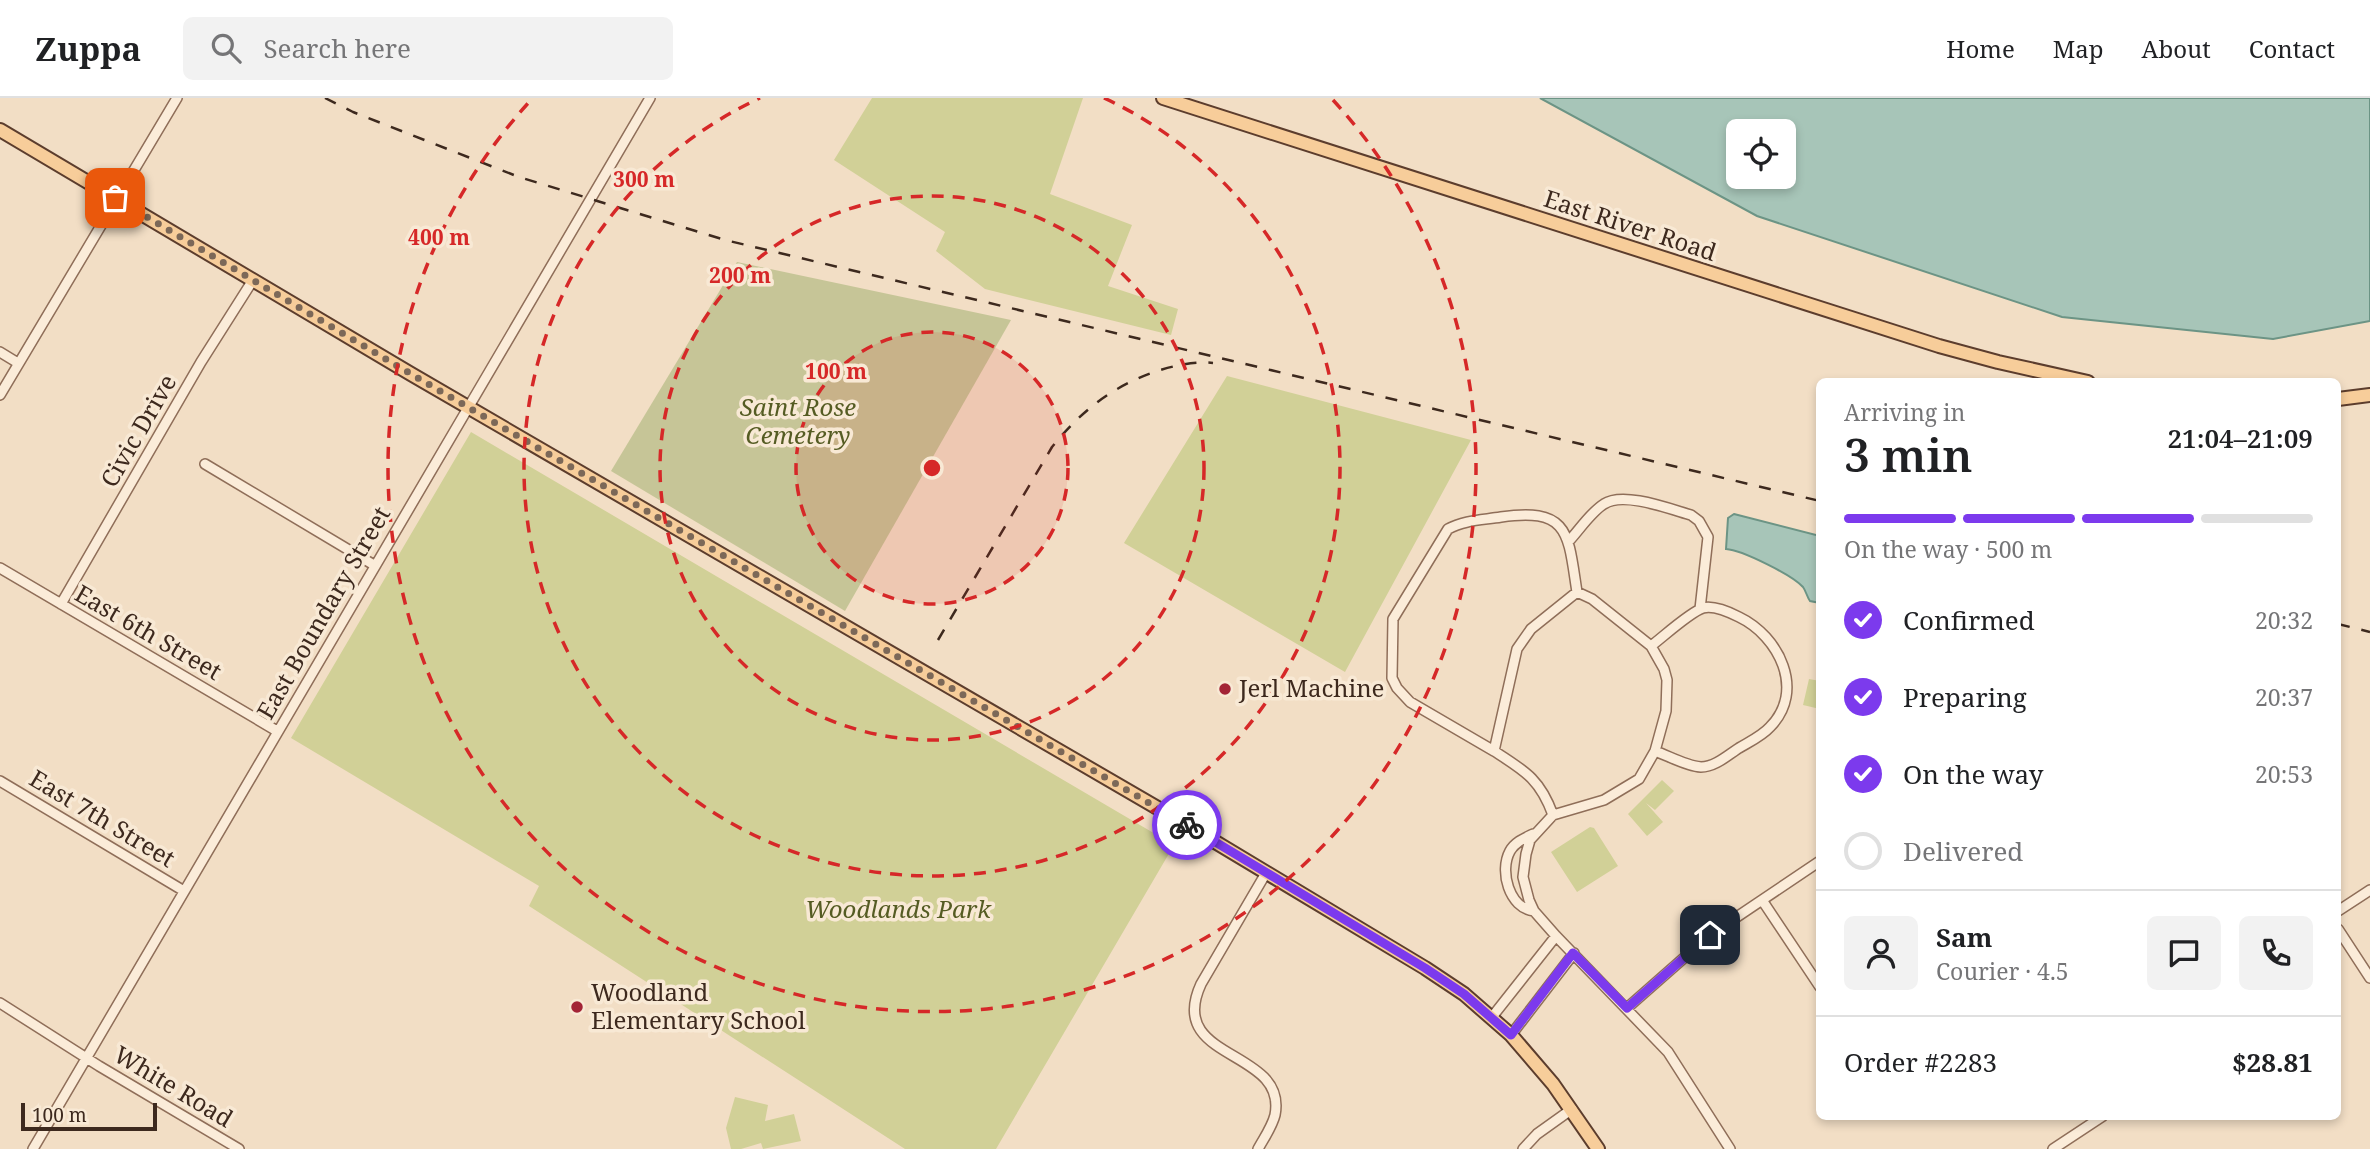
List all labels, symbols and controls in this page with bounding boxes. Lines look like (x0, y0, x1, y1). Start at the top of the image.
search box (183, 17, 673, 80)
text: Zuppa (35, 26, 141, 71)
icon: search (207, 29, 245, 67)
text: Search here (263, 30, 411, 66)
text: Home (1946, 32, 2015, 65)
text: Map (2053, 32, 2104, 65)
text: About (2142, 32, 2211, 65)
text: Contact (2249, 32, 2335, 65)
map controls (1726, 119, 1796, 189)
button: locate (1726, 119, 1796, 189)
text: 300 m (613, 165, 675, 193)
pin (85, 168, 145, 228)
icon: bag (96, 179, 134, 217)
street label: East River Road (1540, 181, 1721, 268)
text: 400 m (408, 223, 470, 251)
text: 200 m (709, 261, 771, 289)
text: 100 m (805, 357, 867, 385)
street label: Civic Drive (92, 368, 183, 493)
park label: Saint Rose Cemetery (740, 390, 856, 451)
text: Arriving in (1844, 396, 1965, 428)
text: 21:04–21:09 (2167, 420, 2313, 456)
text: 3 min (1844, 423, 1972, 485)
centre of rings (920, 456, 944, 480)
street label: East Boundary Street (248, 500, 397, 725)
text: On the way · 500 m (1844, 533, 2052, 565)
street label: East 6th Street (69, 576, 228, 687)
icon: check (1844, 601, 1882, 639)
text: Confirmed (1903, 602, 2035, 638)
text: 20:32 (2255, 604, 2313, 636)
place label: Jerl Machine (1238, 671, 1384, 704)
icon: check (1844, 678, 1882, 716)
text: Preparing (1903, 679, 2027, 715)
marker: Jerl Machine (1217, 681, 1233, 697)
text: 20:37 (2255, 681, 2313, 713)
icon: check (1844, 755, 1882, 793)
text: On the way (1903, 756, 2043, 792)
text: 20:53 (2255, 758, 2313, 790)
street label: East 7th Street (24, 761, 182, 874)
courier (1152, 790, 1222, 860)
icon: bike (1168, 806, 1206, 844)
text: Delivered (1903, 833, 2023, 869)
park label: Woodlands Park (805, 892, 992, 925)
pin (1680, 905, 1740, 965)
icon: home (1691, 916, 1729, 954)
button: person (1844, 916, 1918, 990)
button: chat (2147, 916, 2221, 990)
button: phone (2239, 916, 2313, 990)
text: Sam (1936, 919, 1992, 955)
text: Courier · 4.5 (1936, 955, 2069, 987)
place label: Woodland Elementary School (591, 975, 806, 1036)
marker: Woodland Elementary School (569, 999, 585, 1015)
street label: White Road (108, 1037, 240, 1134)
text: Order #2283 (1844, 1044, 1997, 1080)
text: $28.81 (2232, 1044, 2313, 1080)
scale bar (21, 1100, 158, 1132)
text: 100 m (32, 1102, 87, 1128)

